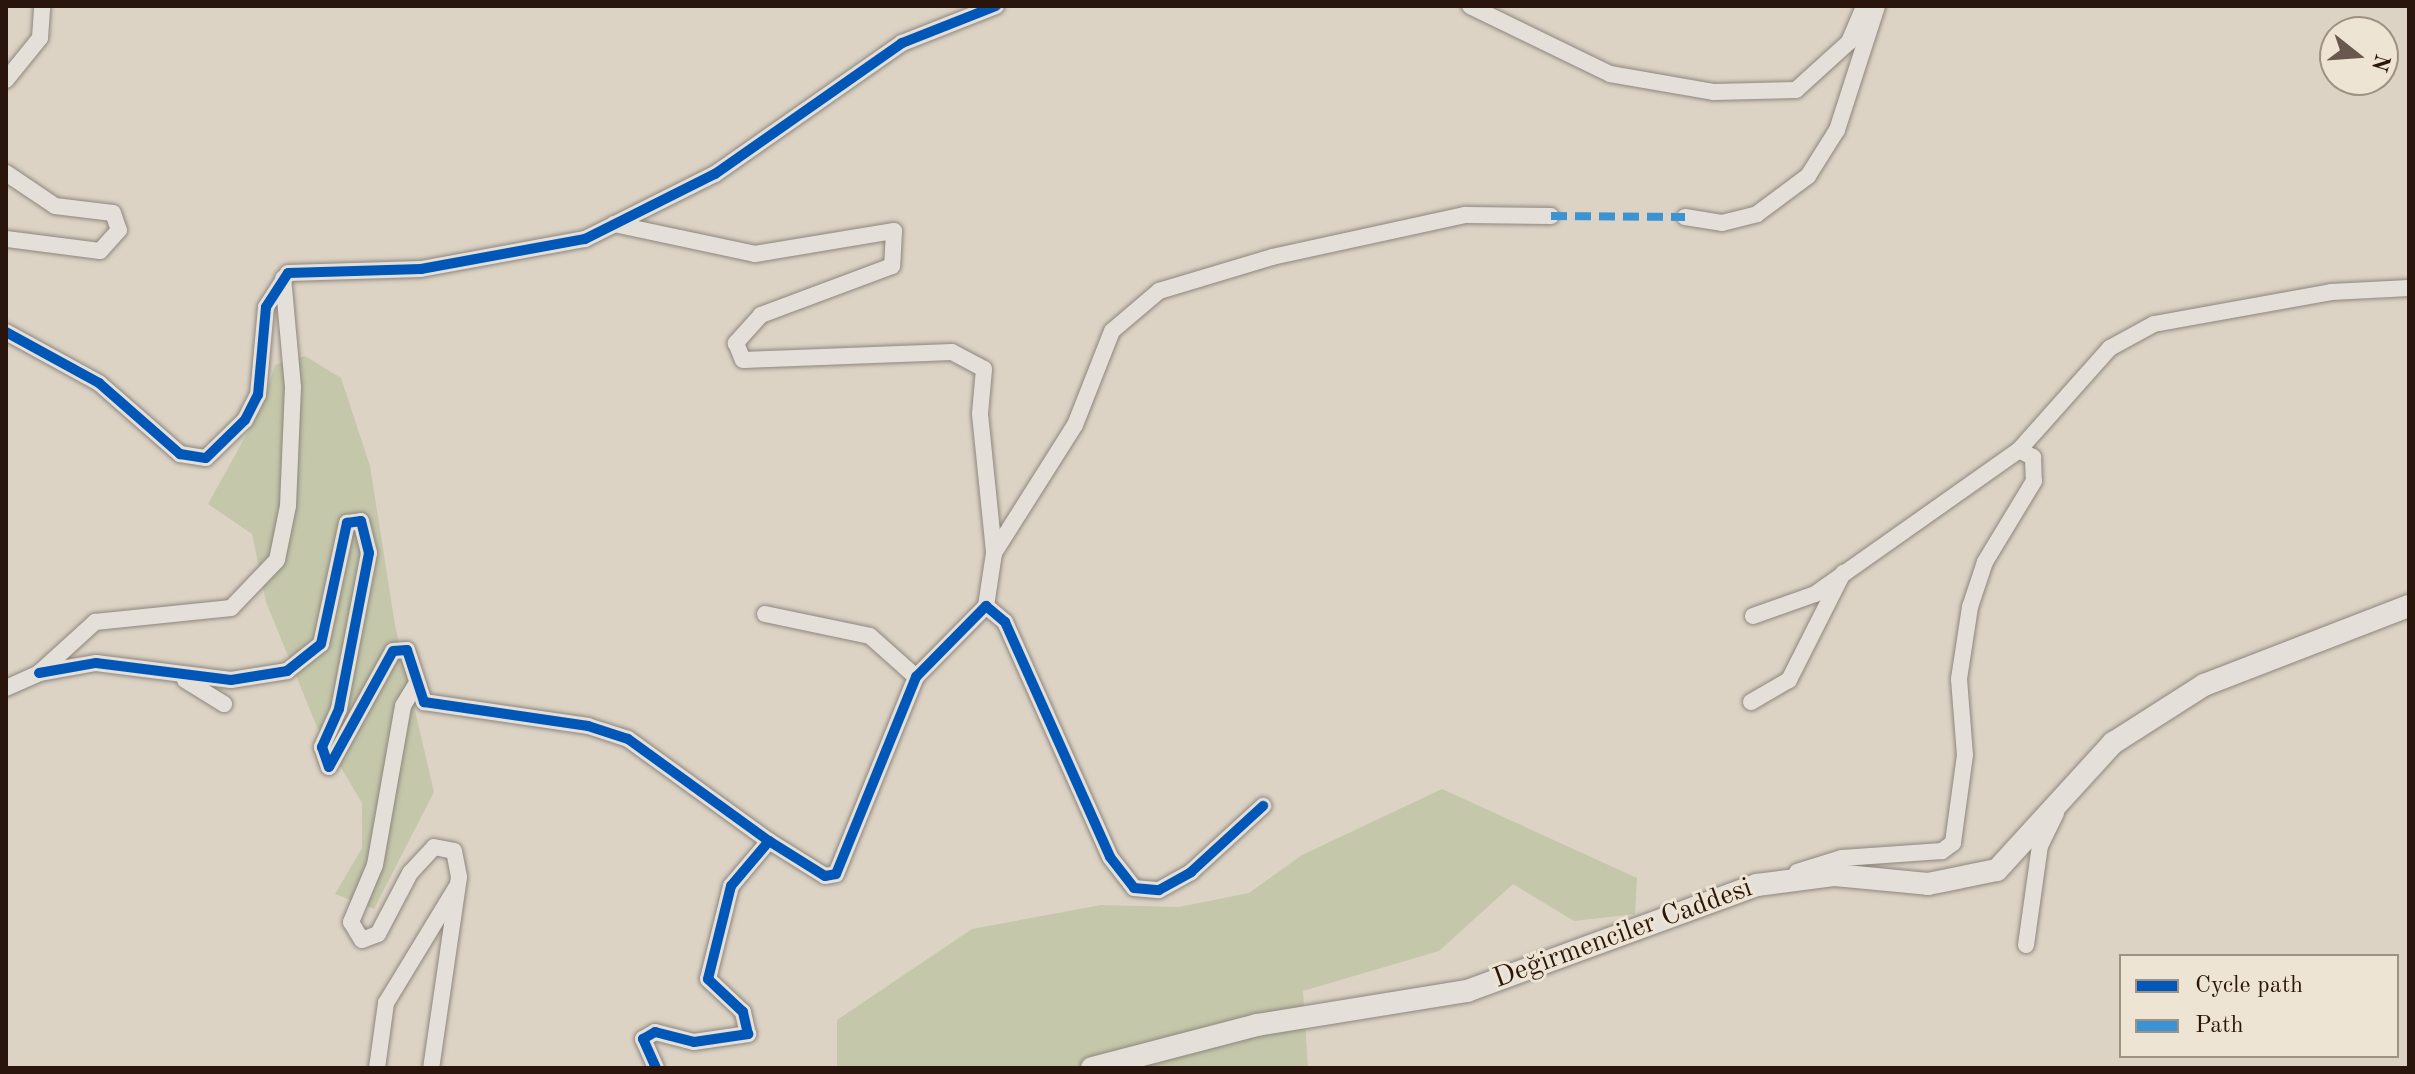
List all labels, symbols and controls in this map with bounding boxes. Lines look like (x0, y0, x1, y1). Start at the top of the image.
north arrow (2319, 16, 2399, 96)
text: N (2367, 51, 2393, 74)
street label: Değirmenciler Caddesi (1489, 872, 1757, 996)
legend (2119, 954, 2399, 1058)
text: Cycle path (2195, 974, 2303, 998)
text: Path (2195, 1014, 2244, 1038)

